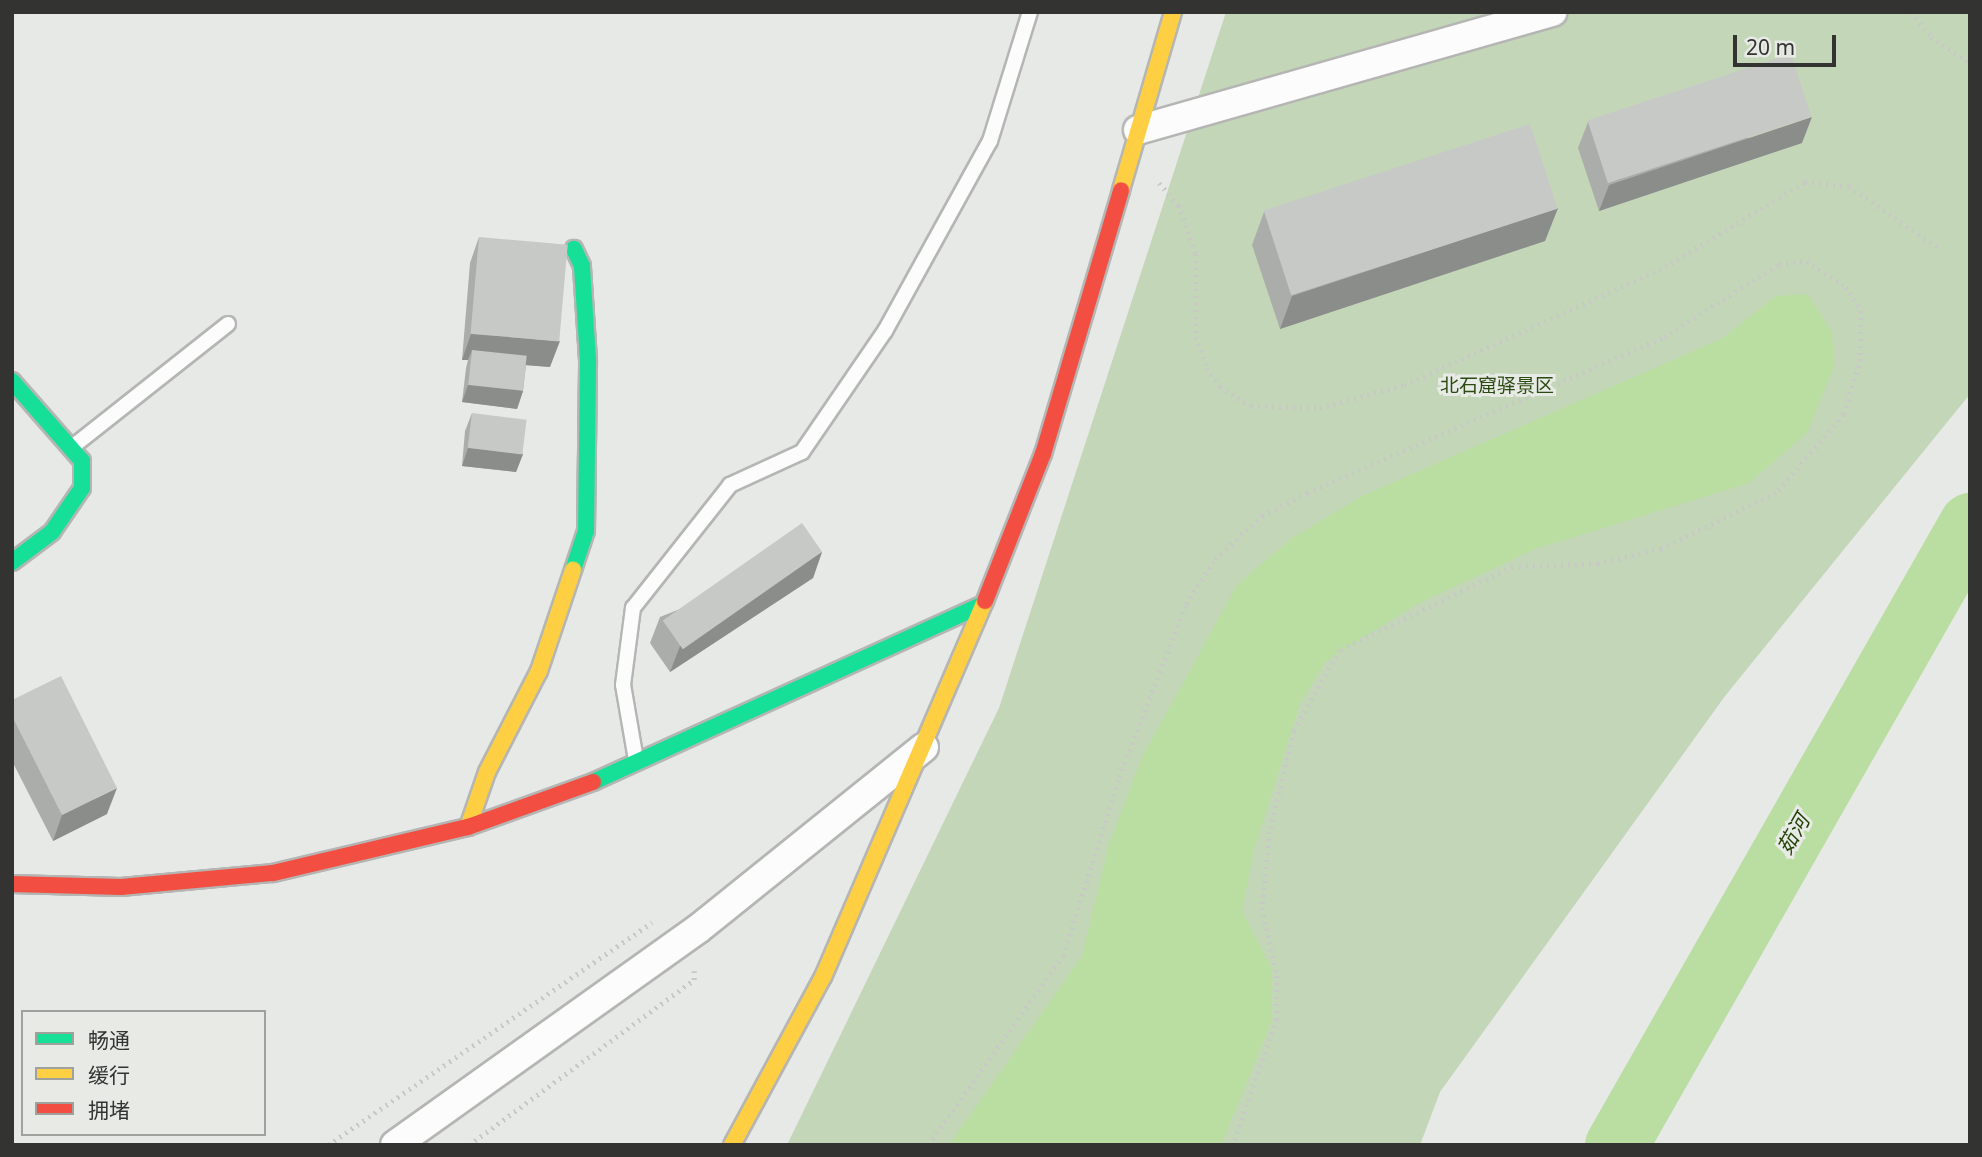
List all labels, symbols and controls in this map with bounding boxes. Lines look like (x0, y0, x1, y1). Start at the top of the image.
scale bar (1737, 21, 1840, 65)
text: 20 m (1746, 33, 1795, 61)
park label: 北石窟驿景区 (1440, 375, 1554, 397)
water label: 茹河 (1772, 810, 1814, 858)
legend (21, 1010, 266, 1136)
text: 畅通 (88, 1026, 130, 1054)
text: 缓行 (88, 1061, 130, 1089)
text: 拥堵 (88, 1096, 130, 1124)

